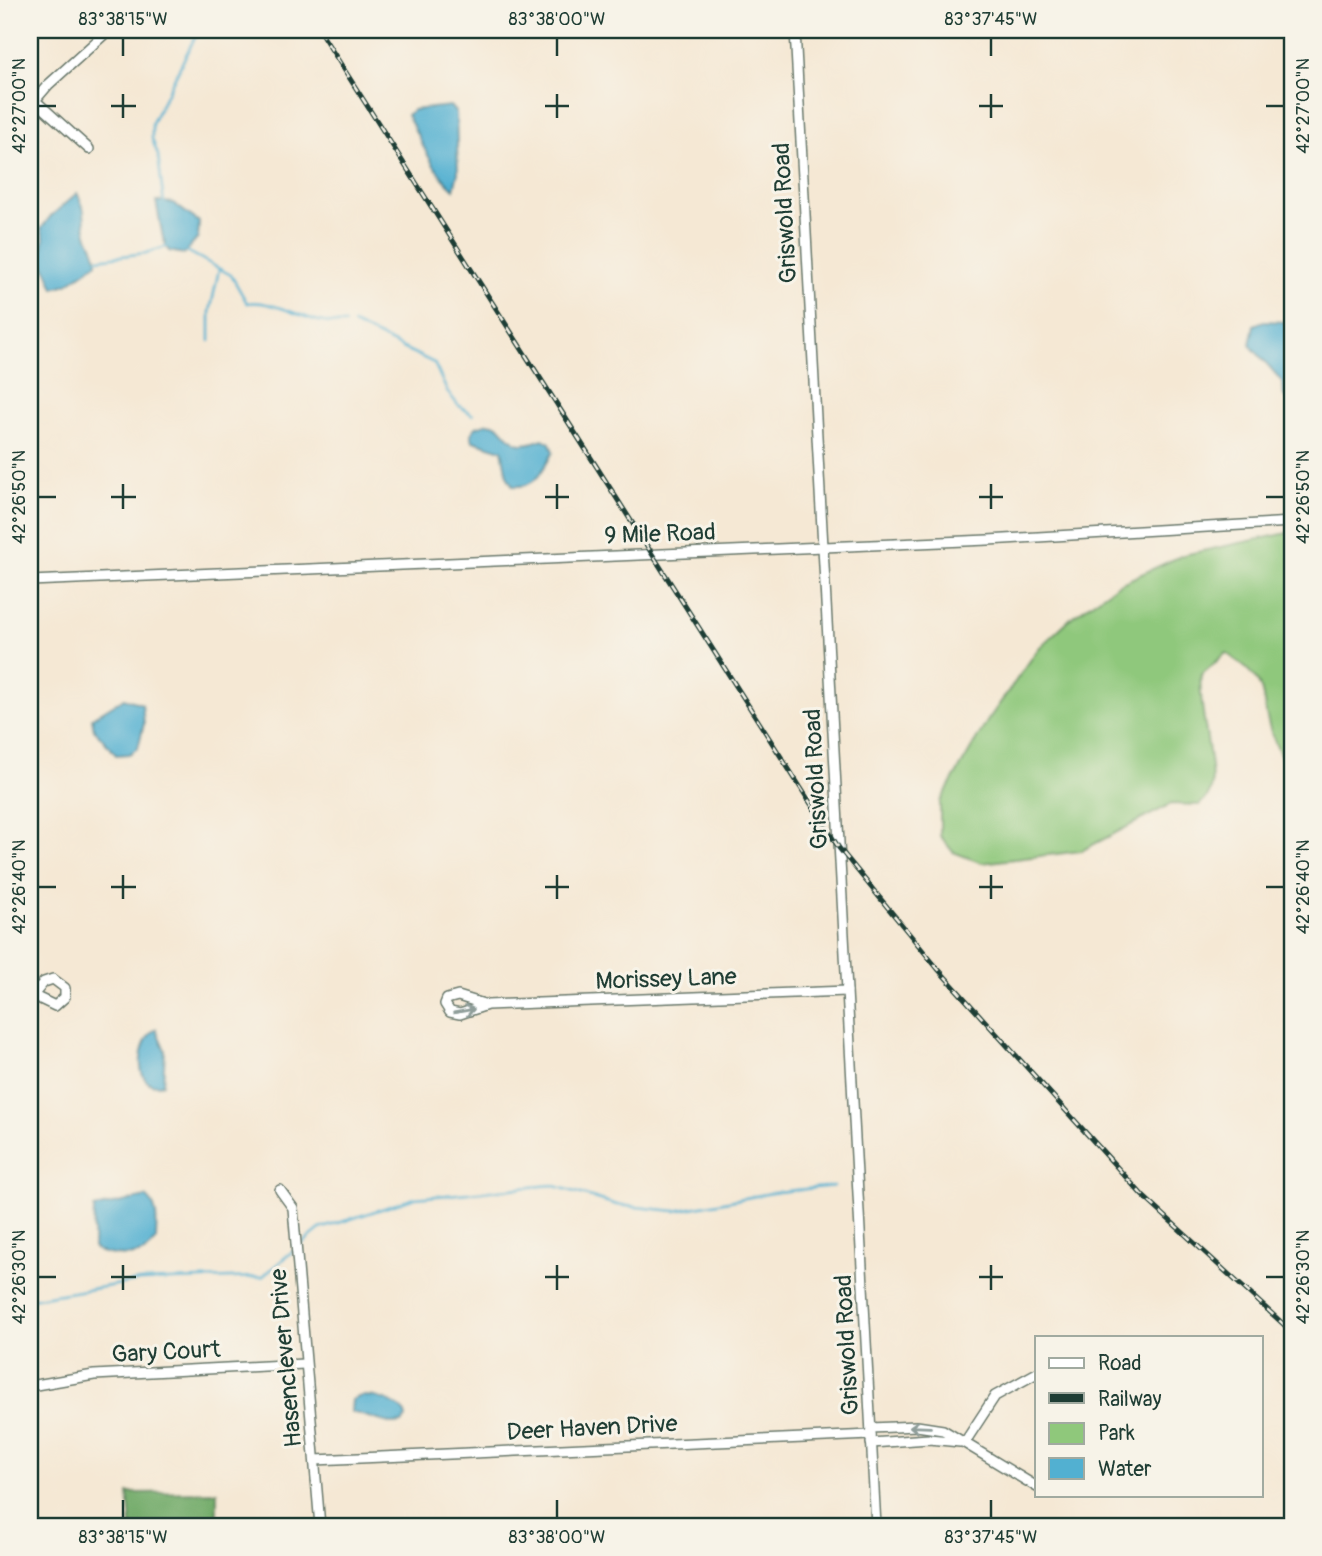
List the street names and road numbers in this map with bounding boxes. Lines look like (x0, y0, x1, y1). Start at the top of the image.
street label: Griswold Road (767, 142, 803, 284)
street label: 9 Mile Road (604, 518, 716, 550)
street label: Griswold Road (798, 708, 834, 850)
street label: Morissey Lane (595, 962, 737, 996)
street label: Hasenclever Drive (264, 1267, 308, 1449)
street label: Griswold Road (829, 1274, 865, 1416)
street label: Gary Court (111, 1335, 222, 1369)
street label: Deer Haven Drive (506, 1409, 678, 1447)

